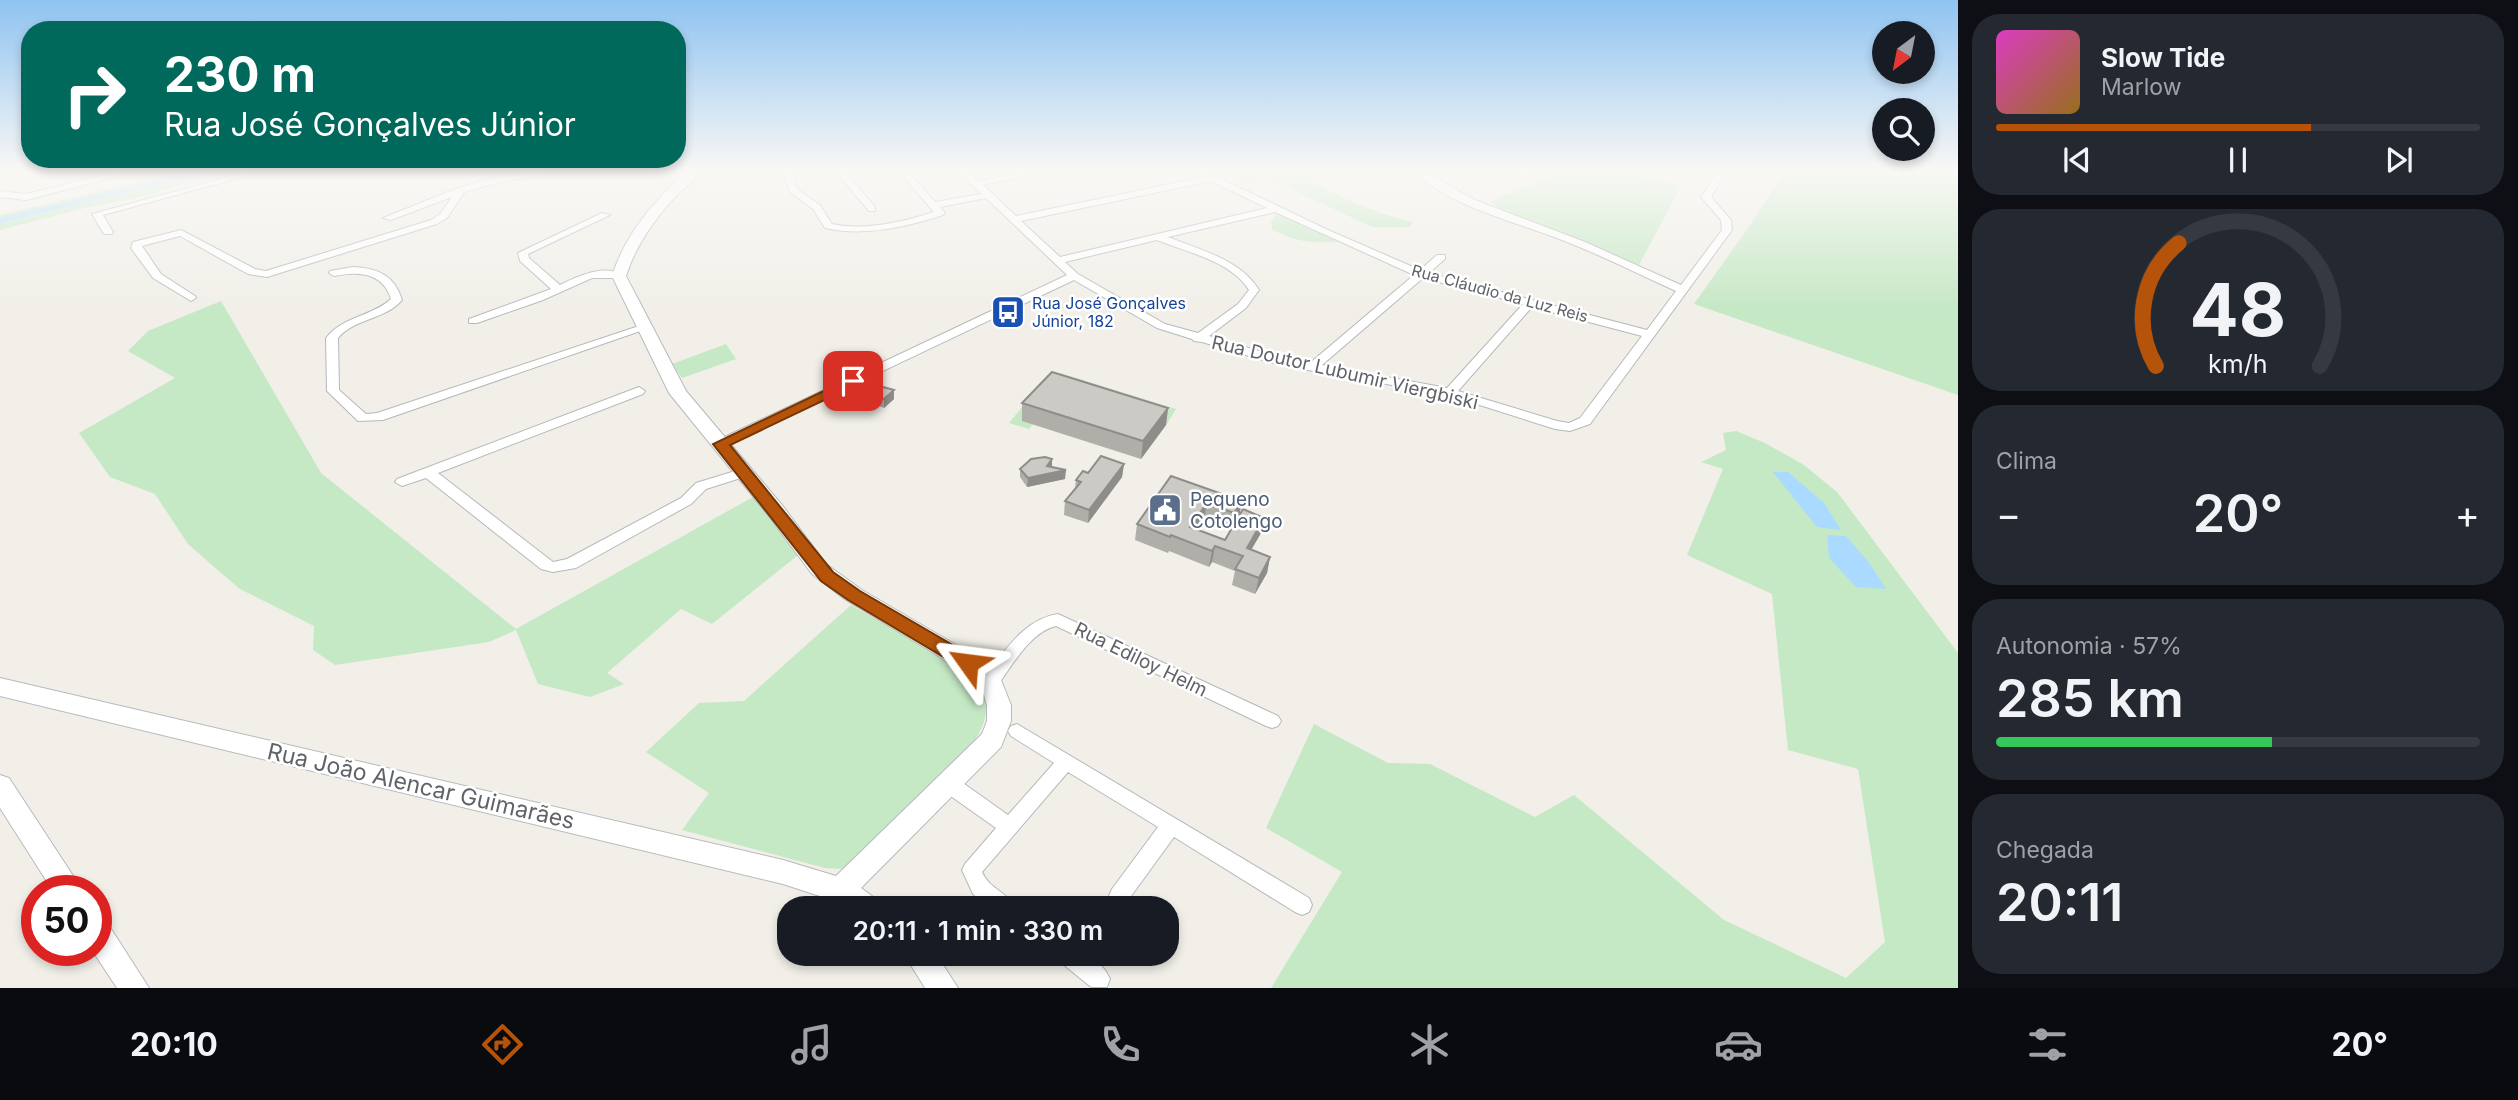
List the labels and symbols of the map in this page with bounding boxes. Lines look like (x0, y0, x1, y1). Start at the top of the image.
north arrow (1872, 21, 1936, 84)
street label: Rua Cláudio da Luz Reis (1410, 260, 1590, 326)
bus stop icon: Rua José Gonçalves Júnior, 182 (989, 293, 1027, 331)
place label: Rua José Gonçalves Júnior, 182 (1032, 293, 1186, 331)
street label: Rua Doutor Lubumir Viergbiski (1209, 331, 1480, 414)
pin (823, 351, 883, 411)
place label: Pequeno Cotolengo (1190, 488, 1283, 533)
public building icon: Pequeno Cotolengo (1146, 491, 1184, 529)
street label: Rua Ediloy Helm (1070, 617, 1211, 702)
position arrow (931, 626, 1005, 700)
street label: Rua João Alencar Guimarães (265, 737, 577, 835)
speed limit sign: 50 (21, 875, 112, 966)

